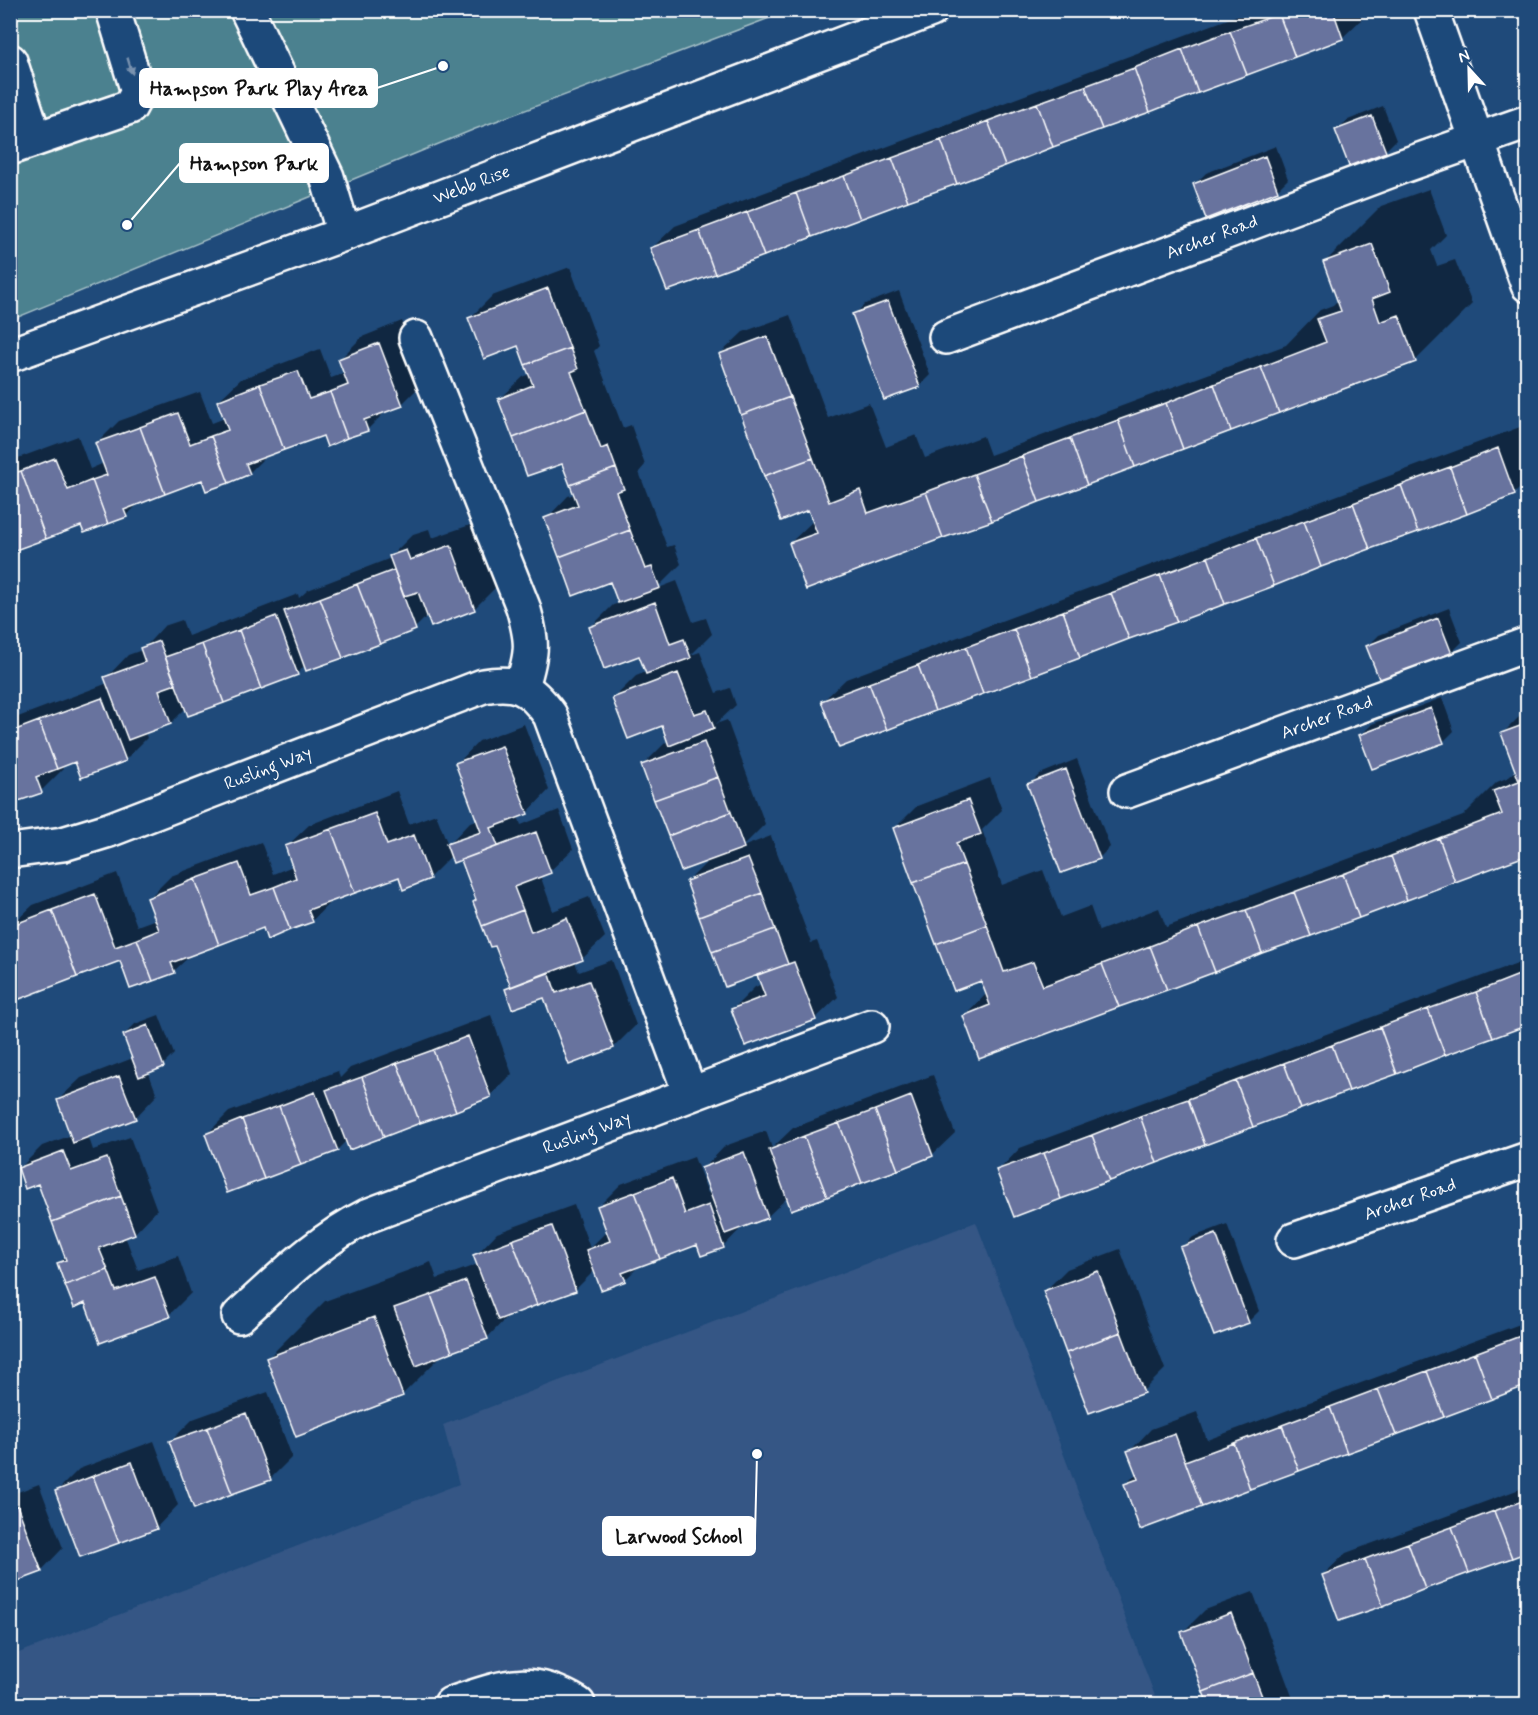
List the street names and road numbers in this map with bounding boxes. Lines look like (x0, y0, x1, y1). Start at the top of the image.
street label: Webb Rise (430, 160, 514, 211)
street label: Archer Road (1163, 209, 1261, 265)
street label: Archer Road (1278, 690, 1376, 745)
street label: Rusling Way (221, 741, 315, 796)
street label: Rusling Way (540, 1106, 634, 1161)
street label: Archer Road (1361, 1173, 1460, 1227)

